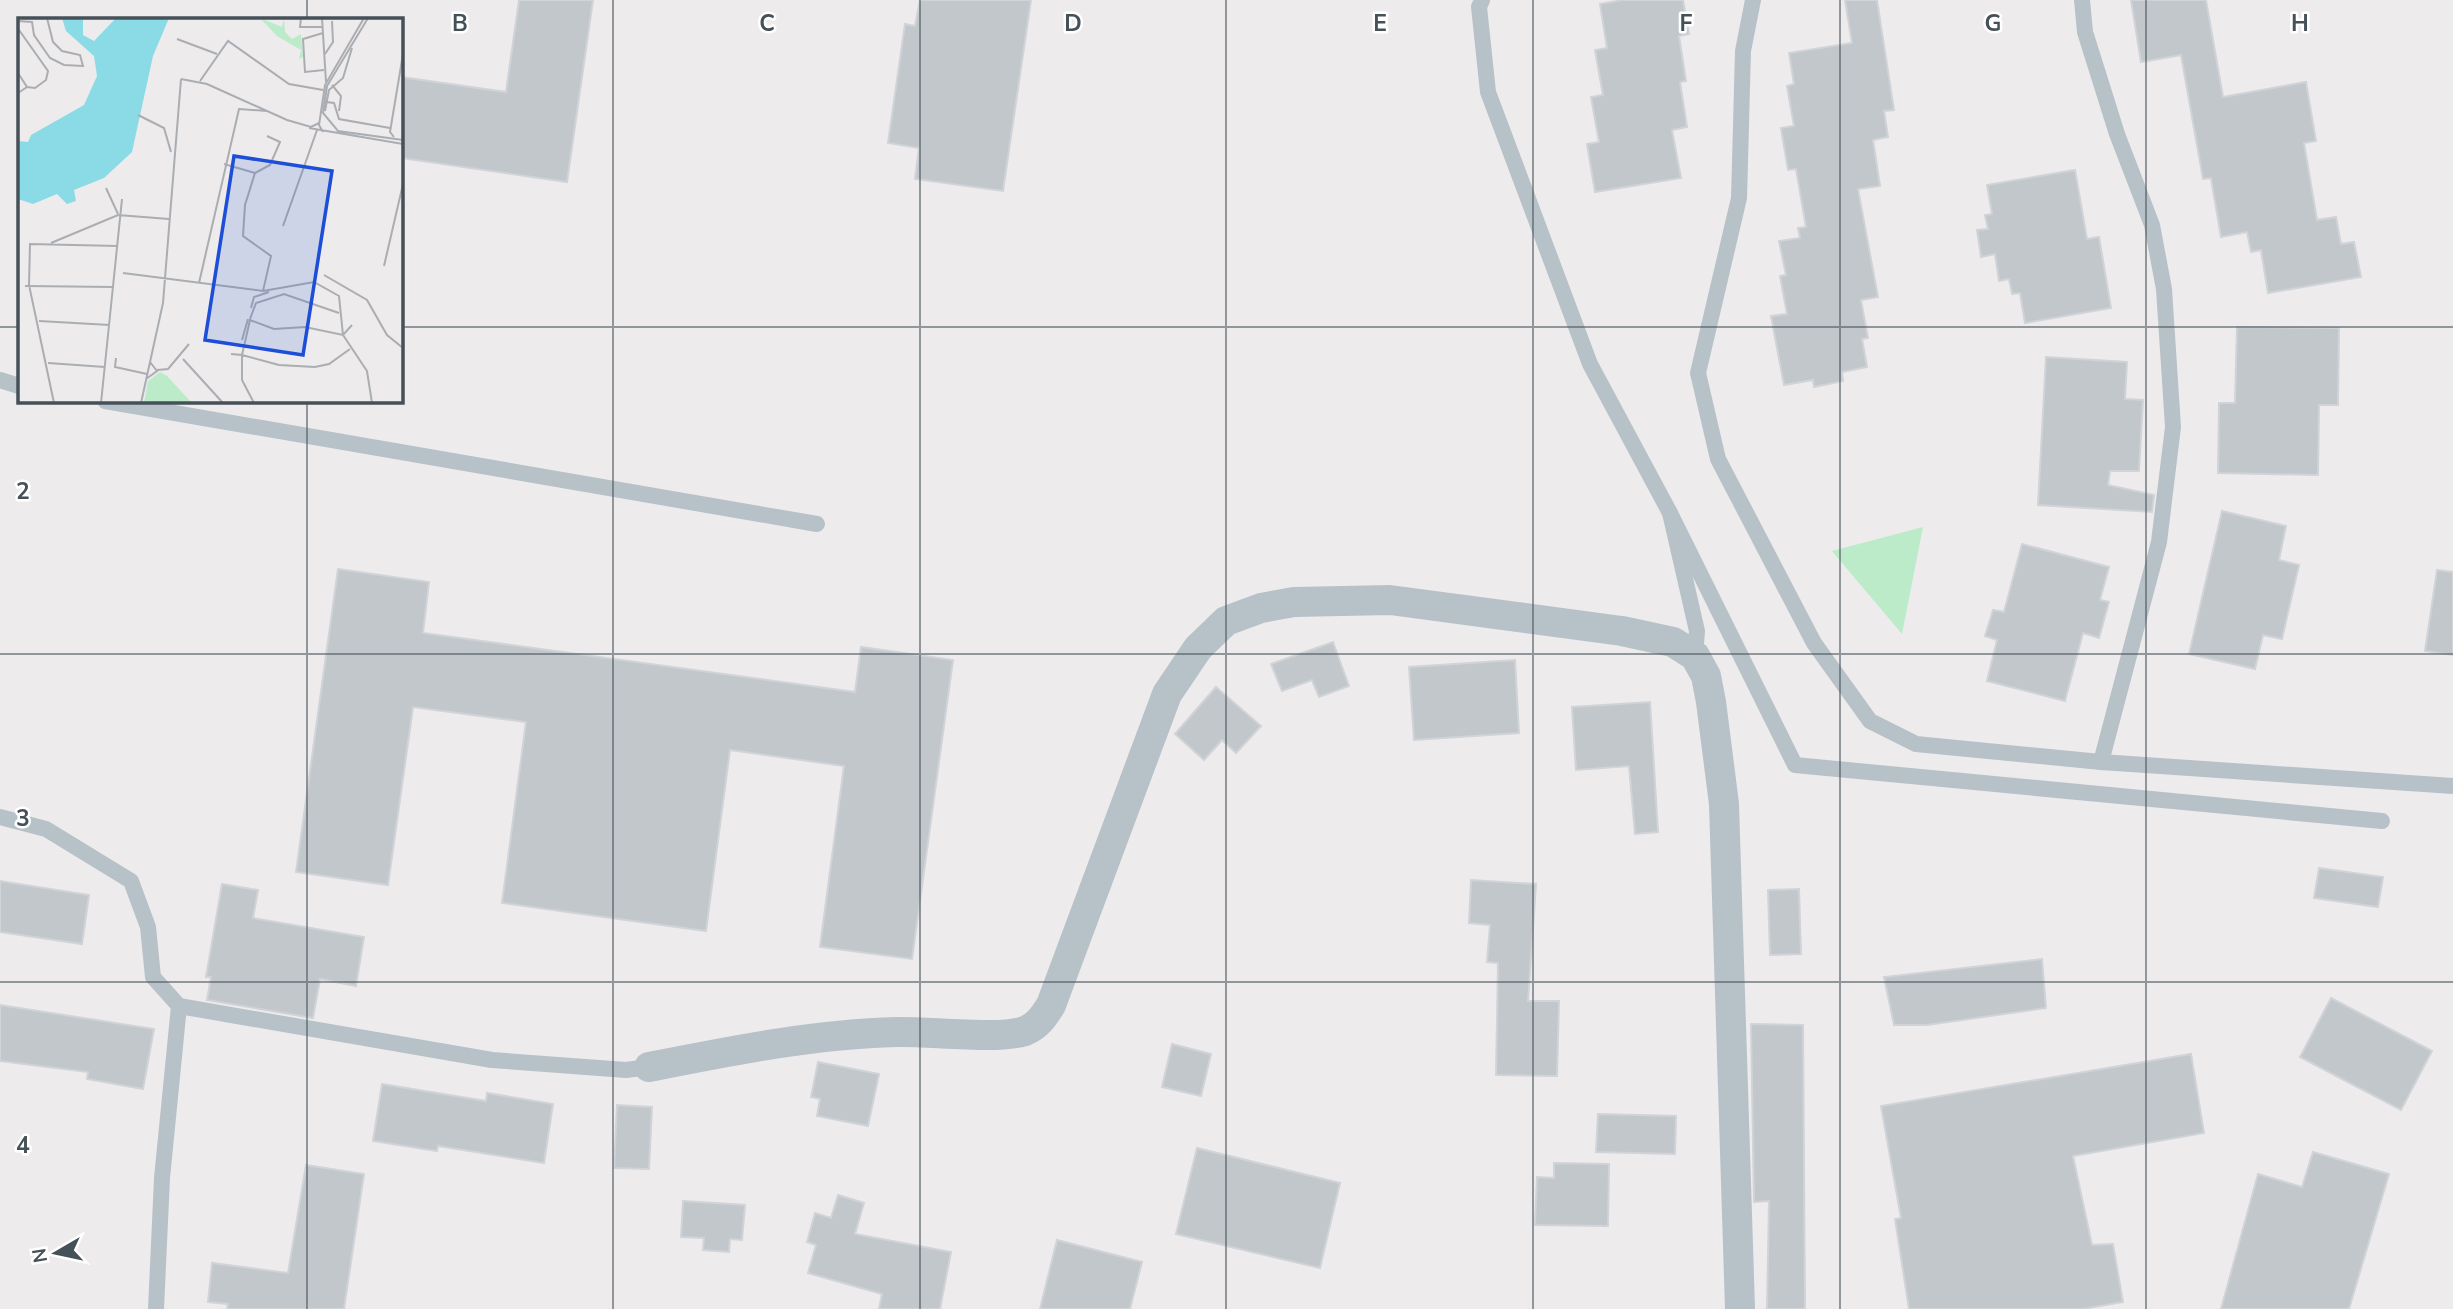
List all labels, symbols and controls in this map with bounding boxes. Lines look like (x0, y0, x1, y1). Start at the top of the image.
text: B (452, 8, 468, 39)
text: C (759, 8, 775, 39)
text: D (1064, 8, 1082, 39)
text: E (1373, 8, 1387, 39)
text: F (1680, 8, 1693, 39)
text: G (1985, 8, 2001, 39)
text: H (2291, 8, 2309, 39)
inset map (18, 18, 402, 402)
text: 2 (16, 476, 30, 507)
text: 3 (16, 803, 30, 834)
text: 4 (16, 1130, 30, 1161)
north arrow (21, 1218, 91, 1288)
text: N (26, 1246, 54, 1265)

